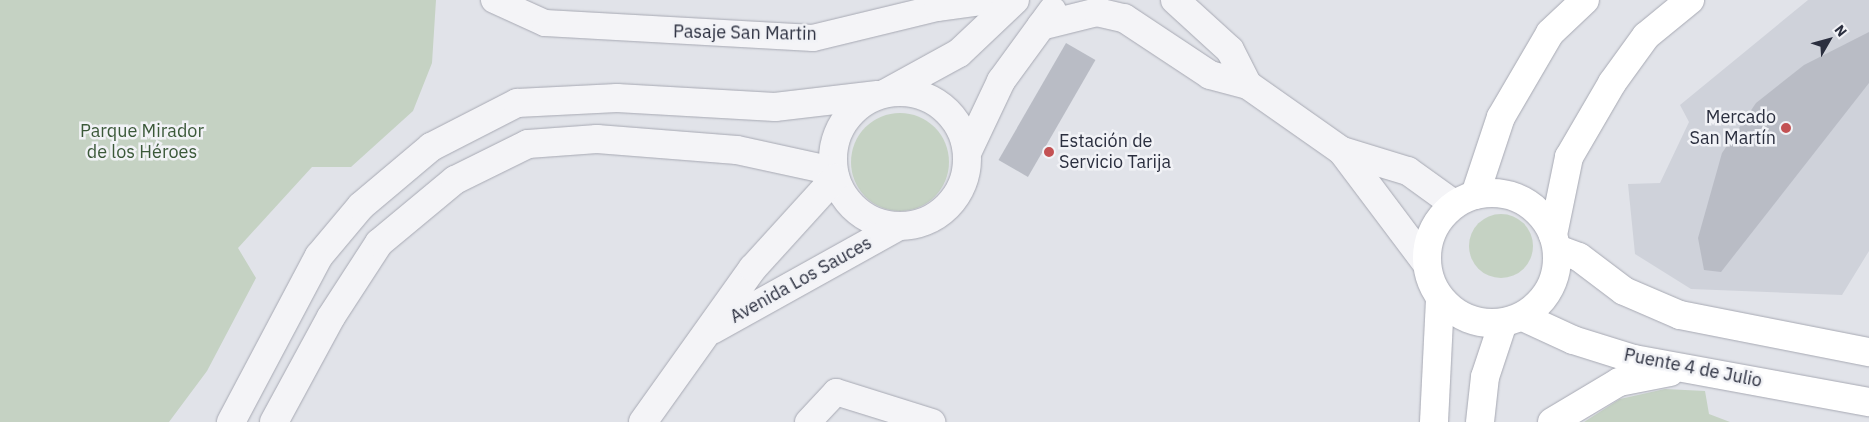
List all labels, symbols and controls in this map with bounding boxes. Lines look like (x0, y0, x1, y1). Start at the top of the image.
north arrow (1804, 15, 1854, 65)
street label: Pasaje San Martin (673, 21, 817, 45)
text: N (1831, 21, 1851, 40)
place label: Mercado San Martín (1690, 107, 1776, 150)
park label: Parque Mirador de los Héroes (80, 121, 204, 163)
marker: Mercado San Martín (1780, 122, 1792, 134)
place label: Estación de Servicio Tarija (1059, 131, 1171, 173)
marker: Estación de Servicio Tarija (1043, 146, 1055, 158)
street label: Avenida Los Sauces (726, 232, 876, 328)
street label: Puente 4 de Julio (1622, 344, 1764, 392)

